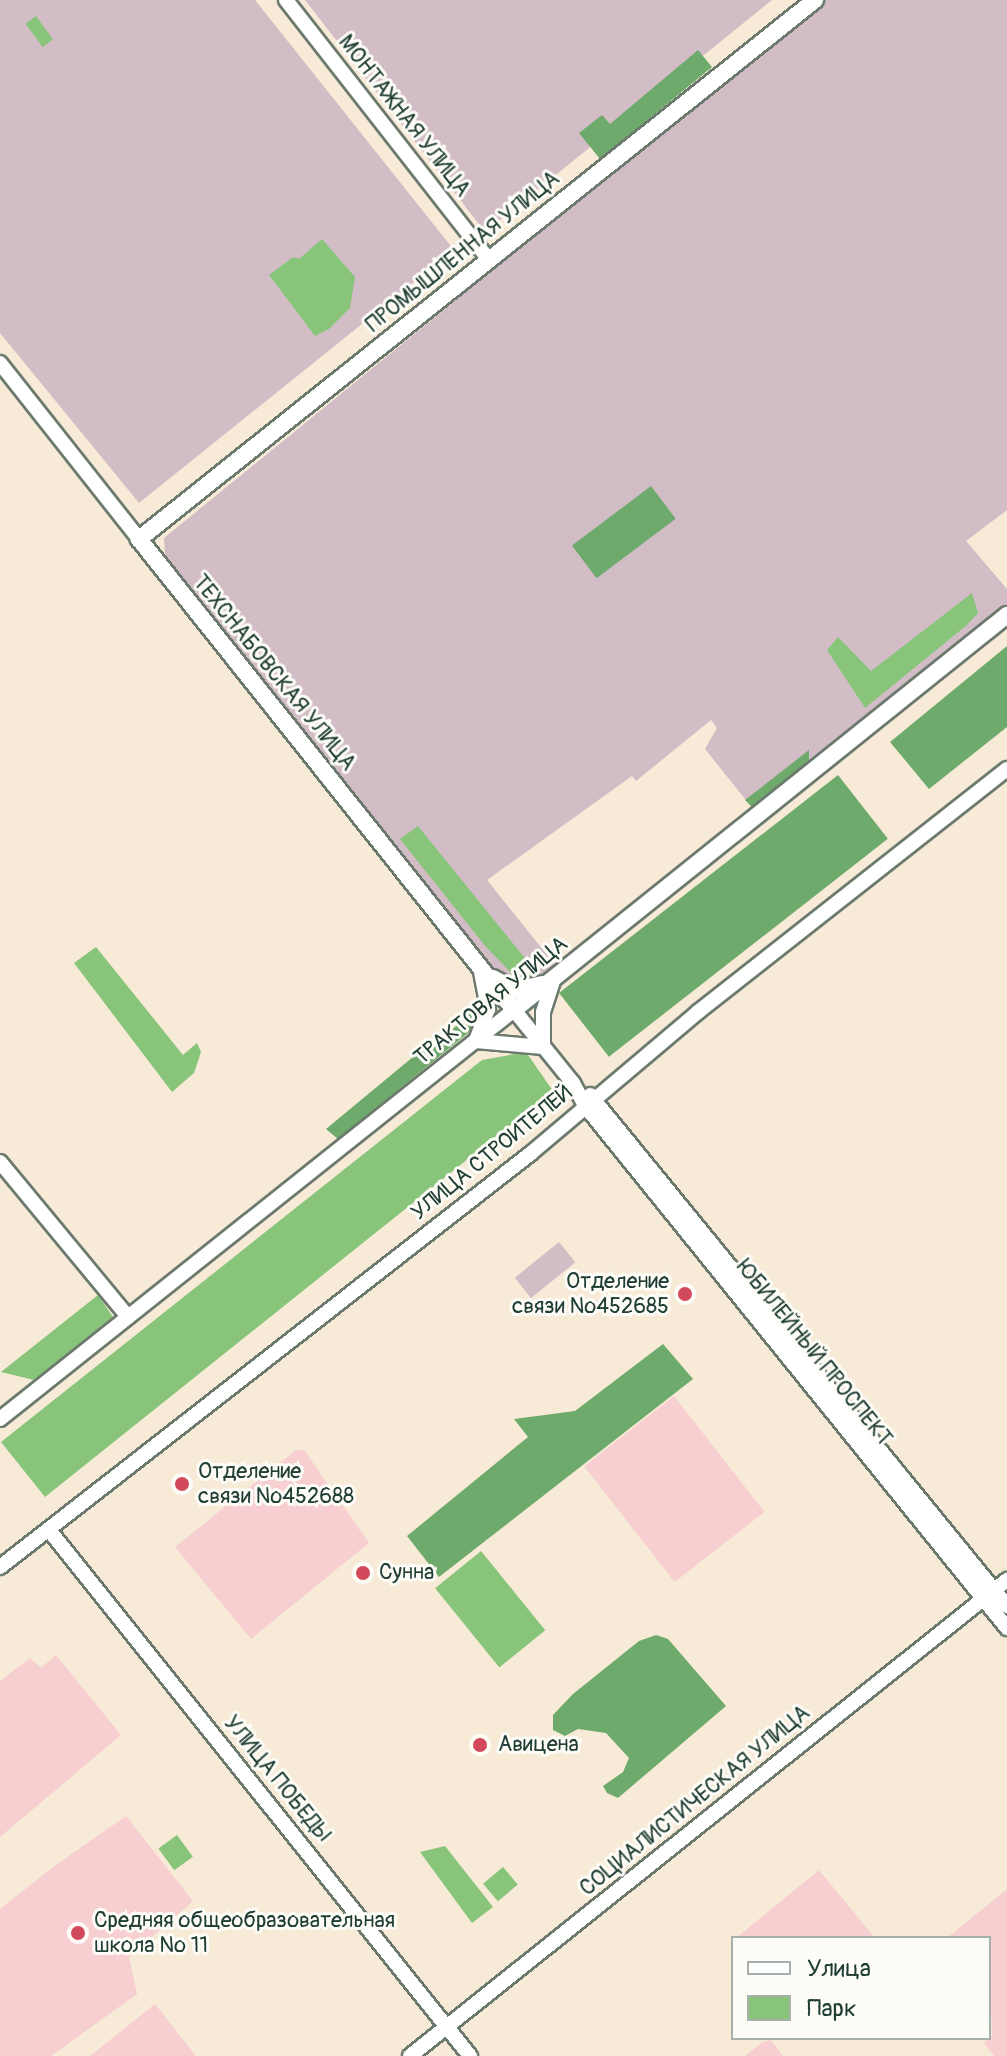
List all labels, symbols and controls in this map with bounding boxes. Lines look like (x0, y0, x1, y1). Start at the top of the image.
street label: МОНТАЖНАЯ УЛИЦА (332, 30, 476, 202)
street label: ПРОМЫШЛЕННАЯ УЛИЦА (361, 166, 565, 338)
street label: ТЕХСНАБОВСКАЯ УЛИЦА (187, 570, 361, 776)
street label: ТРАКТОВАЯ УЛИЦА (409, 931, 573, 1071)
street label: УЛИЦА СТРОИТЕЛЕЙ (406, 1080, 578, 1226)
street label: ЮБИЛЕЙНЫЙ ПРОСПЕКТ (731, 1255, 897, 1451)
place label: Отделение связи №452685 (512, 1268, 669, 1320)
marker: Отделение связи №452685 (676, 1285, 694, 1303)
place label: Отделение связи №452688 (198, 1458, 354, 1510)
marker: Отделение связи №452688 (173, 1475, 191, 1493)
place label: Сунна (379, 1560, 434, 1586)
marker: Сунна (354, 1564, 372, 1582)
street label: СОЦИАЛИСТИЧЕСКАЯ УЛИЦА (575, 1700, 815, 1902)
street label: УЛИЦА ПОБЕДЫ (218, 1710, 336, 1848)
place label: Авицена (498, 1732, 579, 1758)
marker: Авицена (469, 1734, 491, 1756)
place label: Средняя общеобразовательная школа № 11 (94, 1907, 395, 1958)
marker: Средняя общеобразовательная школа № 11 (69, 1924, 87, 1942)
legend (731, 1936, 991, 2040)
text: Улица (807, 1954, 871, 1983)
text: Парк (807, 1994, 856, 2023)

